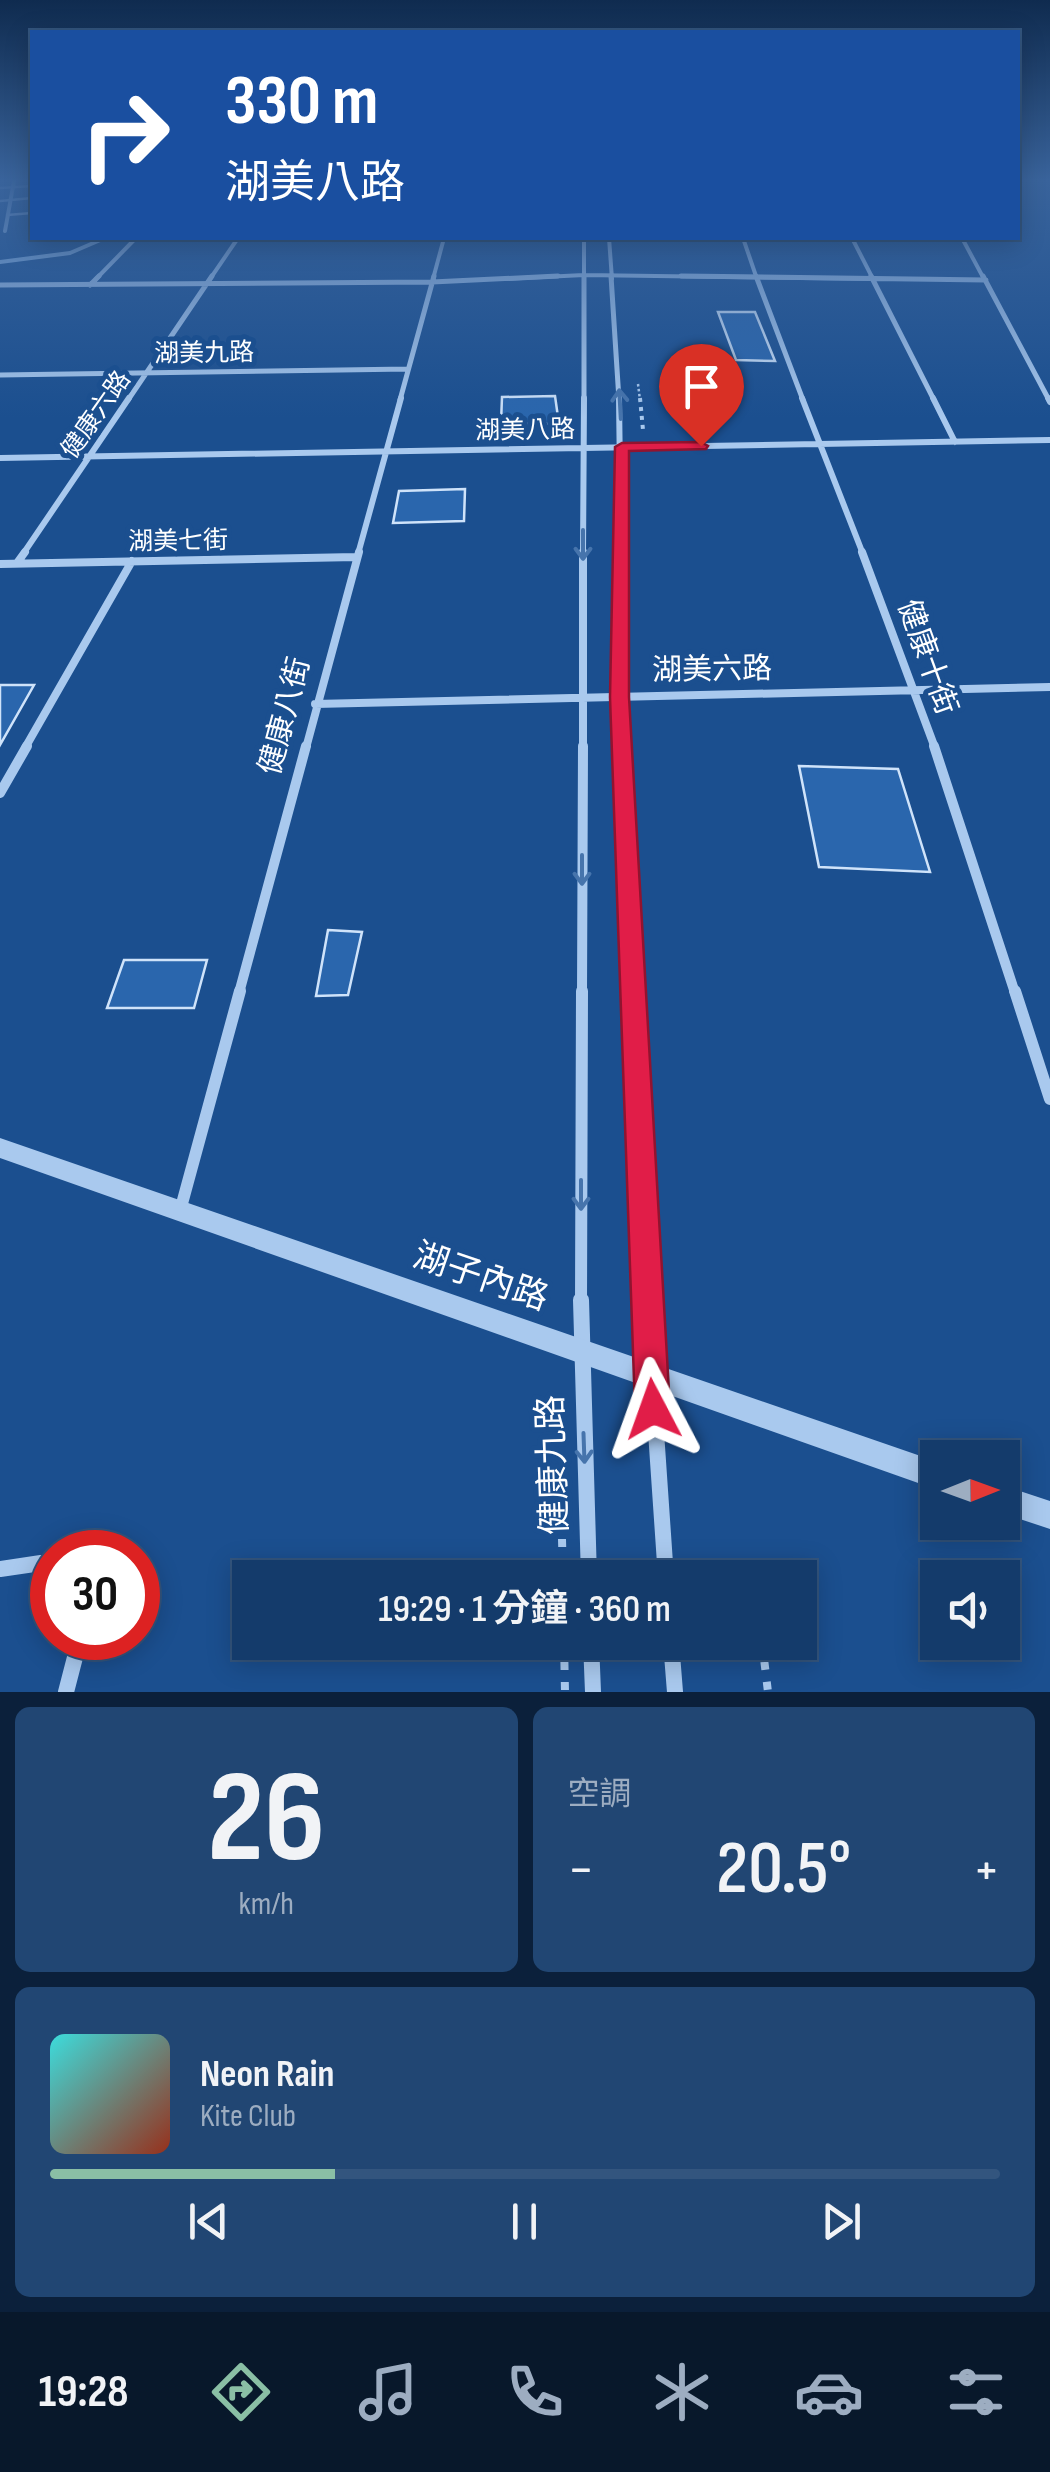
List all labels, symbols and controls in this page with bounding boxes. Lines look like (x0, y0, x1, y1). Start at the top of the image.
text: 330 m (225, 60, 378, 144)
icon: right (60, 70, 190, 200)
text: 湖美八路 (225, 156, 405, 211)
street label: 湖美九路 (154, 337, 254, 370)
pin (659, 344, 744, 447)
icon: arrive (674, 359, 729, 414)
street label: 健康六路 (55, 365, 138, 465)
one-way arrow (610, 388, 629, 420)
street label: 湖美八路 (475, 414, 575, 447)
street label: 湖美七街 (128, 525, 228, 558)
one-way arrow (574, 528, 592, 560)
street label: 健康十街 (890, 595, 964, 720)
street label: 湖美六路 (652, 651, 772, 689)
street label: 健康八街 (252, 654, 318, 779)
one-way arrow (572, 852, 592, 885)
one-way arrow (572, 1178, 590, 1210)
street label: 湖子內路 (407, 1234, 554, 1321)
position arrow (601, 1357, 705, 1461)
street label: 健康九路 (530, 1394, 577, 1536)
one-way arrow (575, 1432, 594, 1464)
north arrow (920, 1440, 1020, 1540)
map controls (920, 1440, 1020, 1660)
speed limit sign: 30 (30, 1530, 160, 1660)
button: sound (920, 1560, 1020, 1660)
text: 19:29 · 1 分鐘 · 360 m (378, 1587, 671, 1632)
text: 26 (207, 1742, 325, 1898)
text: 空調 (568, 1775, 632, 1814)
text: 20.5° (716, 1824, 851, 1915)
text: − (568, 1837, 594, 1904)
text: + (973, 1837, 1000, 1904)
text: km/h (239, 1885, 294, 1924)
text: Neon Rain (200, 2052, 334, 2097)
text: Kite Club (200, 2097, 296, 2136)
icon: previous (181, 2194, 236, 2249)
icon: pause (497, 2194, 552, 2249)
icon: next (814, 2194, 869, 2249)
icon: directions (206, 2357, 276, 2427)
icon: music (353, 2357, 423, 2427)
icon: phone (500, 2357, 570, 2427)
icon: climate (647, 2357, 717, 2427)
icon: car (794, 2357, 864, 2427)
icon: filters (941, 2357, 1011, 2427)
text: 19:28 (39, 2365, 129, 2420)

